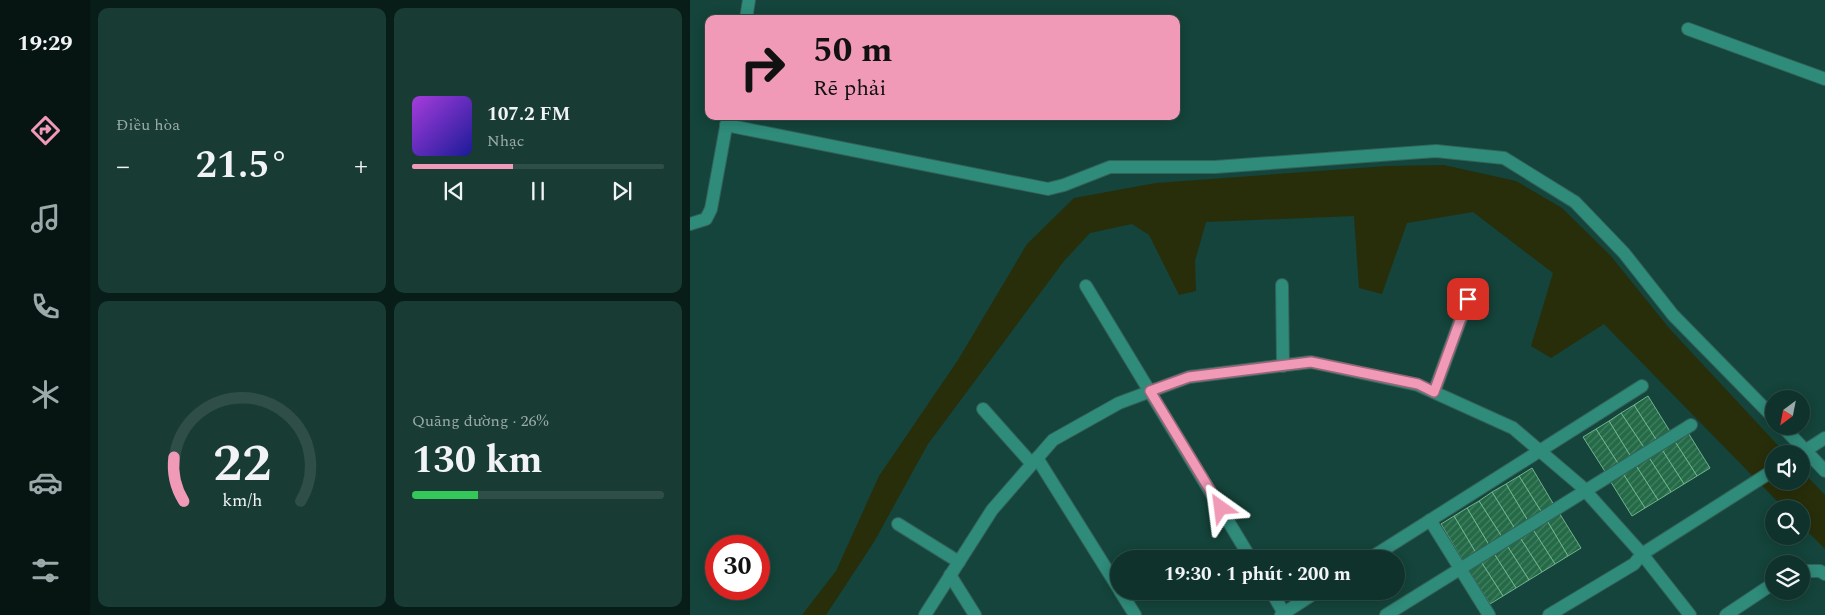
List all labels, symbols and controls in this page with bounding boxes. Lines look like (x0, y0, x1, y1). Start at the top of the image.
text: 50 m (813, 24, 893, 77)
text: 19:29 (17, 27, 73, 60)
icon: right (730, 35, 795, 100)
text: Rẽ phải (813, 72, 887, 105)
text: 107.2 FM (487, 100, 570, 129)
icon: directions (28, 113, 63, 148)
text: Điều hòa (116, 113, 180, 137)
text: Nhạc (487, 129, 525, 153)
text: 21.5° (195, 137, 289, 195)
text: − (116, 145, 130, 188)
text: + (354, 145, 368, 188)
icon: previous (440, 177, 468, 205)
icon: pause (524, 177, 552, 205)
icon: next (608, 177, 636, 205)
icon: music (28, 201, 63, 236)
pin (1447, 278, 1489, 320)
icon: arrive (1454, 285, 1482, 313)
icon: phone (28, 289, 63, 324)
icon: climate (28, 377, 63, 412)
north arrow (1765, 390, 1810, 435)
map controls (1765, 390, 1810, 600)
text: Quãng đường · 26% (412, 409, 548, 433)
text: 22 (213, 425, 271, 504)
text: 130 km (412, 432, 543, 490)
button: sound (1765, 445, 1810, 490)
icon: car (28, 465, 63, 500)
position arrow (1194, 481, 1246, 533)
text: km/h (222, 487, 262, 514)
button: search (1765, 500, 1810, 545)
speed limit sign: 30 (705, 535, 770, 600)
icon: filters (28, 553, 63, 588)
button: layers (1765, 555, 1810, 600)
text: 19:30 · 1 phút · 200 m (1164, 560, 1351, 589)

